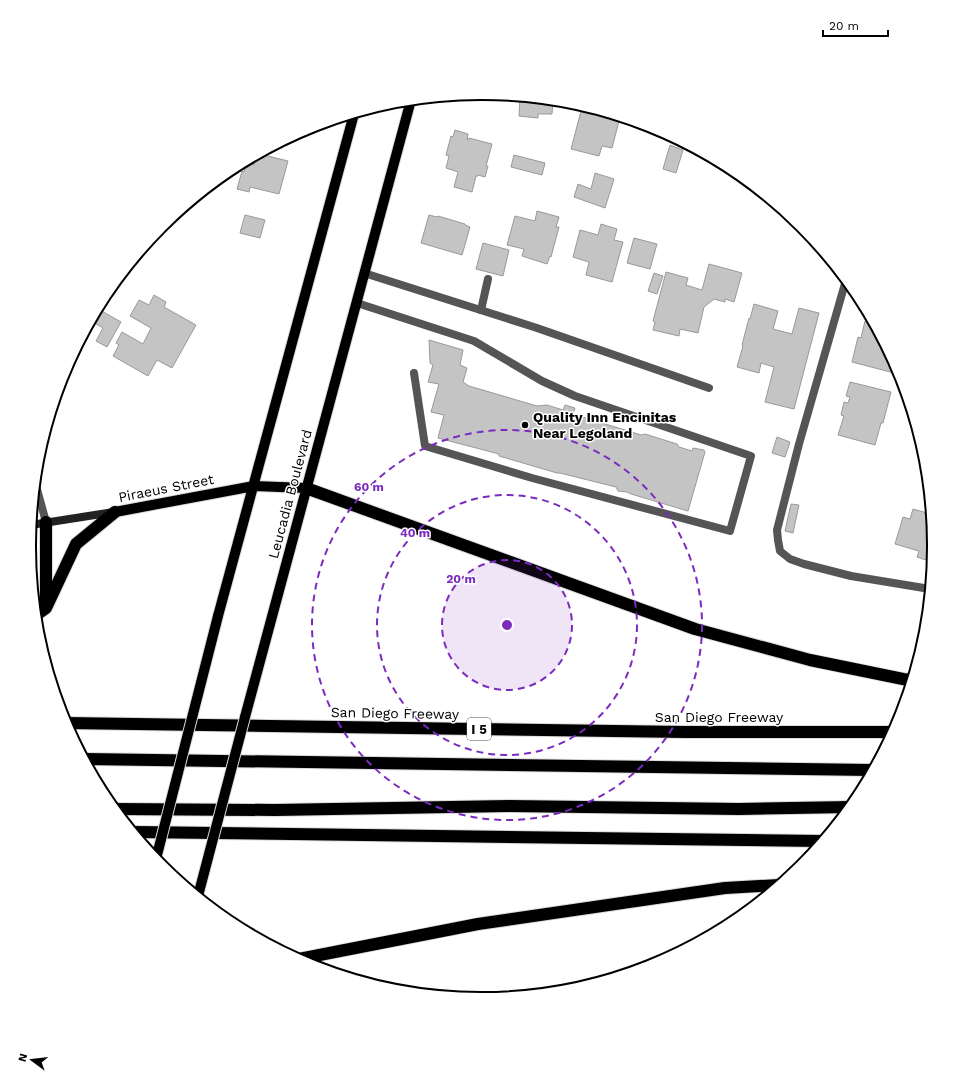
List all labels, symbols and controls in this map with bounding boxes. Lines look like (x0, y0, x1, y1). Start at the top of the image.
scale bar (823, 12, 888, 38)
text: 20 m (829, 19, 859, 33)
place label: Quality Inn Encinitas Near Legoland (533, 409, 677, 441)
marker: Quality Inn Encinitas Near Legoland (520, 420, 530, 430)
street label: Leucadia Boulevard (265, 428, 315, 560)
street label: Piraeus Street (117, 471, 215, 505)
text: 60 m (354, 480, 384, 494)
text: 40 m (400, 526, 430, 540)
text: 20 m (446, 572, 476, 586)
centre of rings (500, 618, 514, 632)
street label: San Diego Freeway (331, 704, 460, 722)
street label: San Diego Freeway (655, 709, 784, 725)
road number: I 5 (467, 718, 491, 740)
north arrow (12, 1040, 52, 1080)
text: N (15, 1052, 30, 1063)

